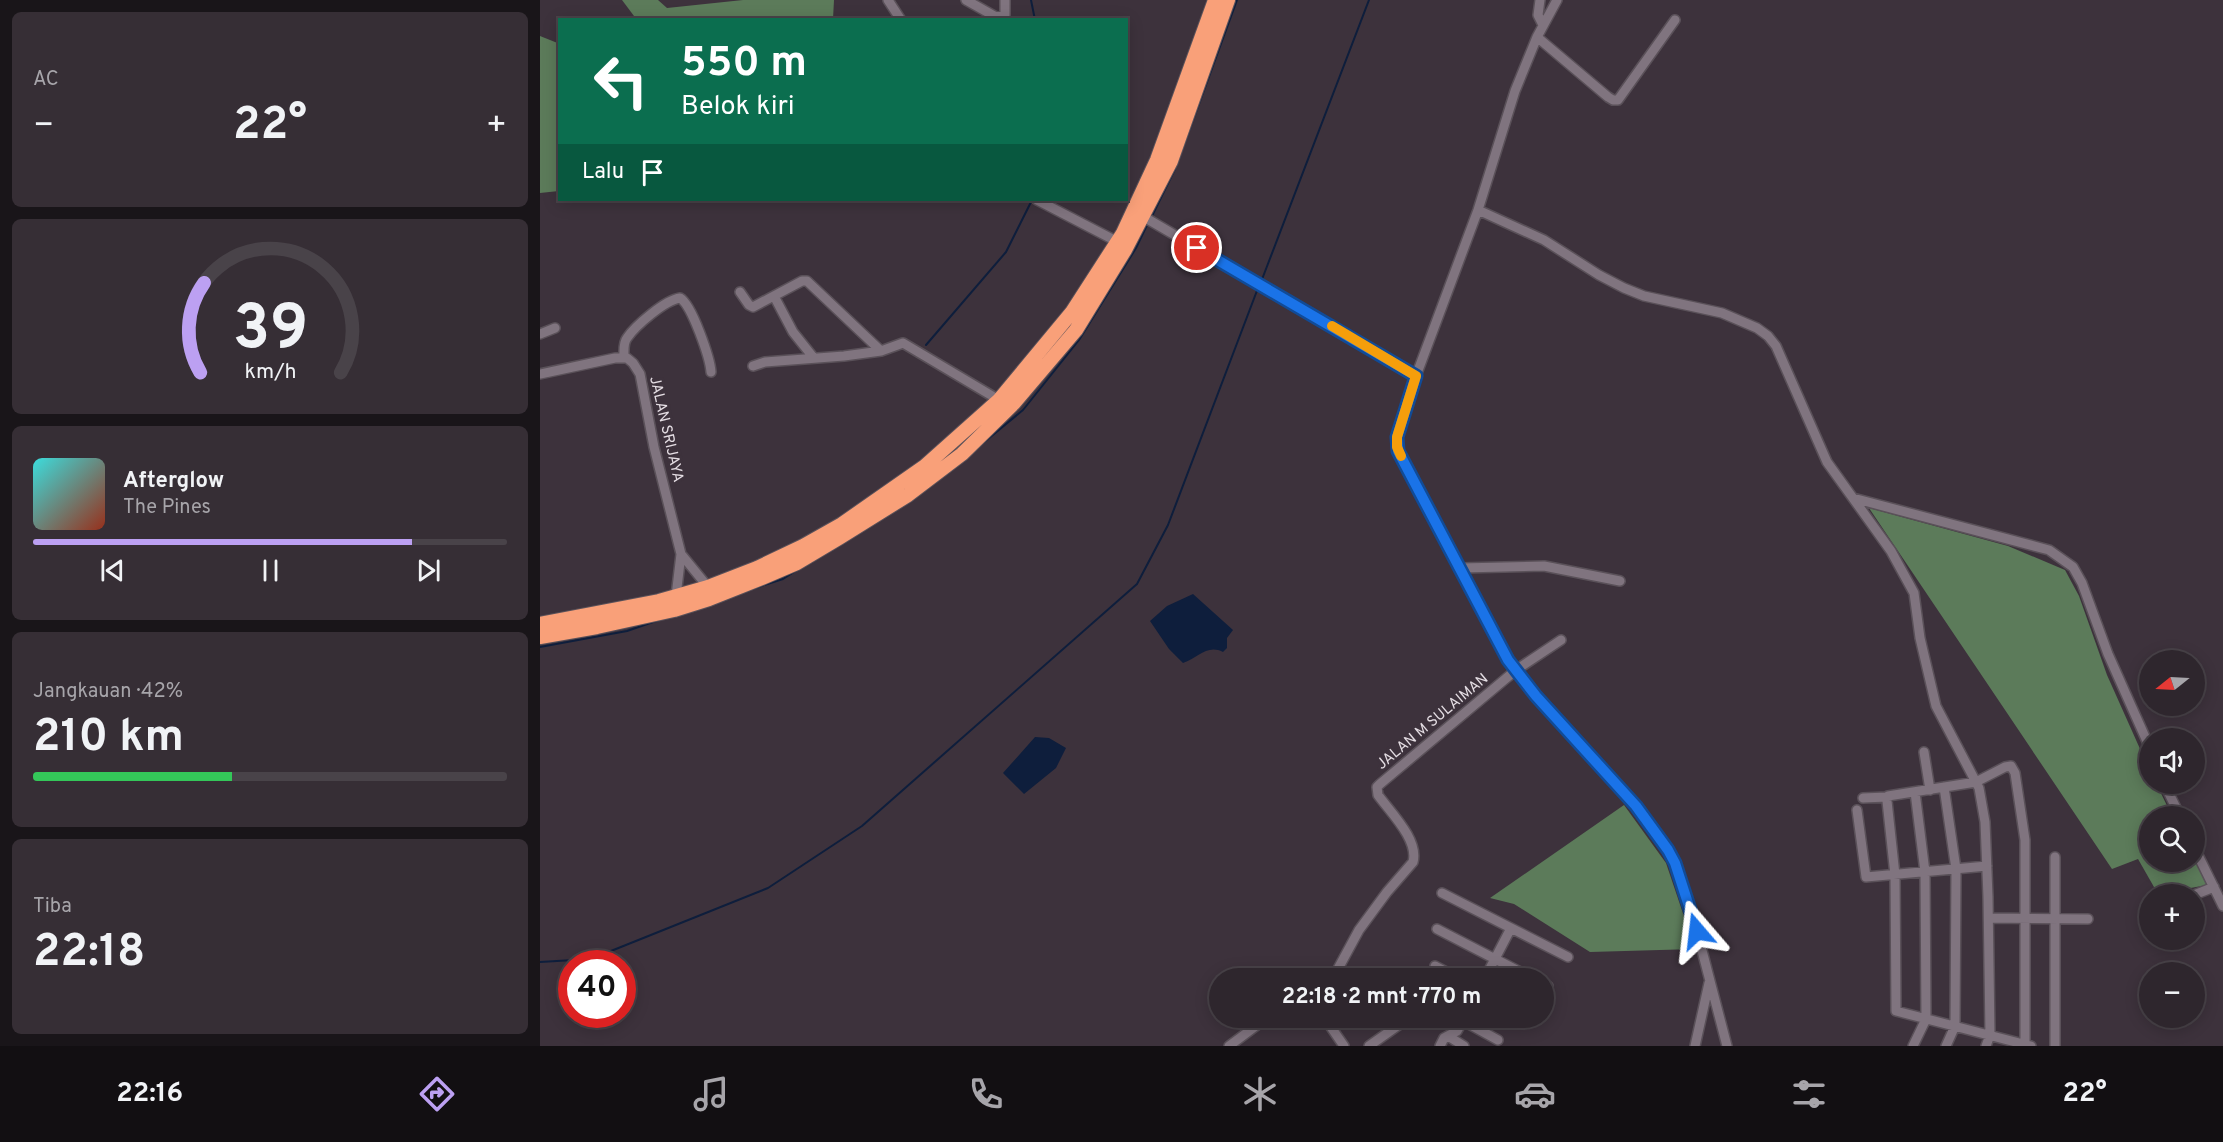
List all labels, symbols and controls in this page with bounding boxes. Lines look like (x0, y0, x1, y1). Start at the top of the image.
text: 550 m (681, 38, 807, 91)
icon: left (582, 42, 660, 120)
text: AC (33, 67, 59, 93)
text: Belok kiri (681, 90, 795, 124)
text: 22° (233, 98, 307, 155)
text: − (33, 106, 54, 148)
text: + (486, 106, 507, 148)
icon: arrive (636, 156, 669, 189)
text: Lalu (582, 159, 624, 186)
pin (1171, 222, 1222, 273)
icon: arrive (1180, 231, 1213, 264)
text: 39 (232, 292, 308, 371)
text: km/h (244, 360, 296, 387)
street label: JALAN SRIJAYA (644, 375, 687, 484)
text: Afterglow (123, 468, 224, 495)
text: The Pines (123, 495, 211, 521)
icon: previous (96, 554, 129, 587)
icon: pause (254, 554, 287, 587)
icon: next (412, 554, 445, 587)
north arrow (2139, 650, 2205, 716)
map controls (2139, 650, 2205, 1028)
street label: JALAN M SULAIMAN (1373, 670, 1493, 774)
text: Jangkauan · 42% (33, 679, 183, 705)
text: 210 km (33, 710, 184, 767)
button: sound (2139, 728, 2205, 794)
button: search (2139, 806, 2205, 872)
button: + (2139, 884, 2205, 950)
text: Tiba (33, 894, 72, 920)
position arrow (1665, 899, 1729, 963)
text: 22:18 (33, 925, 145, 982)
speed limit sign: 40 (558, 950, 636, 1028)
button: − (2139, 962, 2205, 1028)
text: 22:18 · 2 mnt · 770 m (1282, 984, 1481, 1011)
icon: directions (416, 1073, 458, 1115)
icon: music (690, 1073, 732, 1115)
icon: phone (965, 1073, 1007, 1115)
icon: climate (1239, 1073, 1281, 1115)
icon: car (1514, 1073, 1556, 1115)
icon: filters (1788, 1073, 1830, 1115)
text: 22:16 (116, 1077, 183, 1111)
text: 22° (2063, 1077, 2107, 1111)

